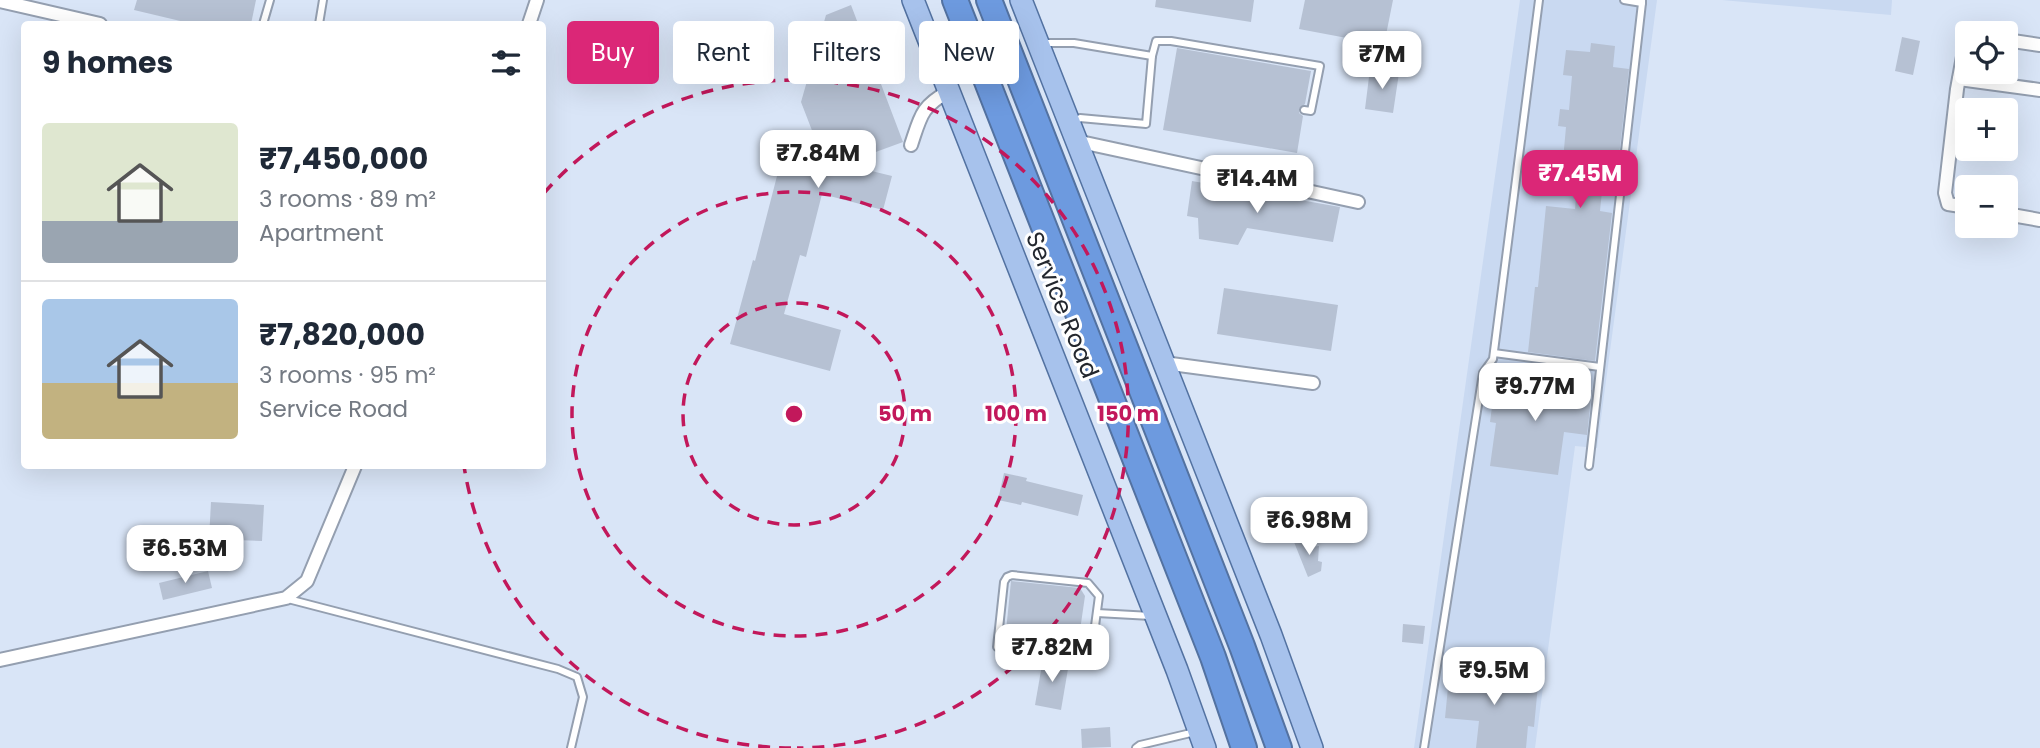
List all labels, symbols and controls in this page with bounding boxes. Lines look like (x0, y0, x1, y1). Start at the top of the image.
chip: Buy (567, 21, 659, 84)
chip: Rent (673, 21, 774, 84)
chip: Filters (788, 21, 905, 84)
chip: New (919, 21, 1019, 84)
map controls (1955, 21, 2018, 238)
button: locate (1955, 21, 2018, 84)
pin: ₹7M (1348, 32, 1416, 91)
text: ₹7M (1358, 38, 1406, 70)
text: 9 homes (42, 41, 173, 84)
icon: filters (487, 44, 525, 82)
button: + (1955, 98, 2018, 161)
pin: ₹7.84M (761, 130, 875, 190)
text: ₹7,450,000 (259, 137, 428, 180)
text: ₹7.84M (776, 137, 860, 169)
pin: ₹7.45M (1523, 150, 1637, 210)
icon: home (98, 151, 182, 235)
pin: ₹14.4M (1200, 156, 1314, 215)
text: ₹7.45M (1538, 157, 1622, 189)
text: ₹14.4M (1216, 162, 1298, 194)
button: − (1955, 175, 2018, 238)
text: 3 rooms · 89 m² (259, 183, 436, 215)
text: Apartment (259, 217, 384, 249)
street label: Service Road (1018, 227, 1107, 383)
text: ₹7,820,000 (259, 313, 425, 356)
icon: home (98, 327, 182, 411)
text: 3 rooms · 95 m² (259, 359, 436, 391)
pin: ₹9.77M (1478, 364, 1592, 423)
text: ₹9.77M (1495, 370, 1575, 402)
text: Service Road (259, 393, 408, 425)
text: 50 m (878, 399, 932, 428)
text: 100 m (985, 399, 1047, 428)
text: 150 m (1097, 399, 1159, 428)
centre of rings (782, 402, 806, 426)
pin: ₹6.98M (1252, 498, 1366, 557)
text: ₹6.98M (1266, 504, 1352, 536)
pin: ₹6.53M (128, 526, 242, 585)
text: ₹6.53M (143, 532, 227, 564)
pin: ₹7.82M (995, 624, 1109, 684)
text: ₹7.82M (1011, 631, 1093, 663)
pin: ₹9.5M (1445, 648, 1543, 707)
text: ₹9.5M (1459, 654, 1529, 686)

